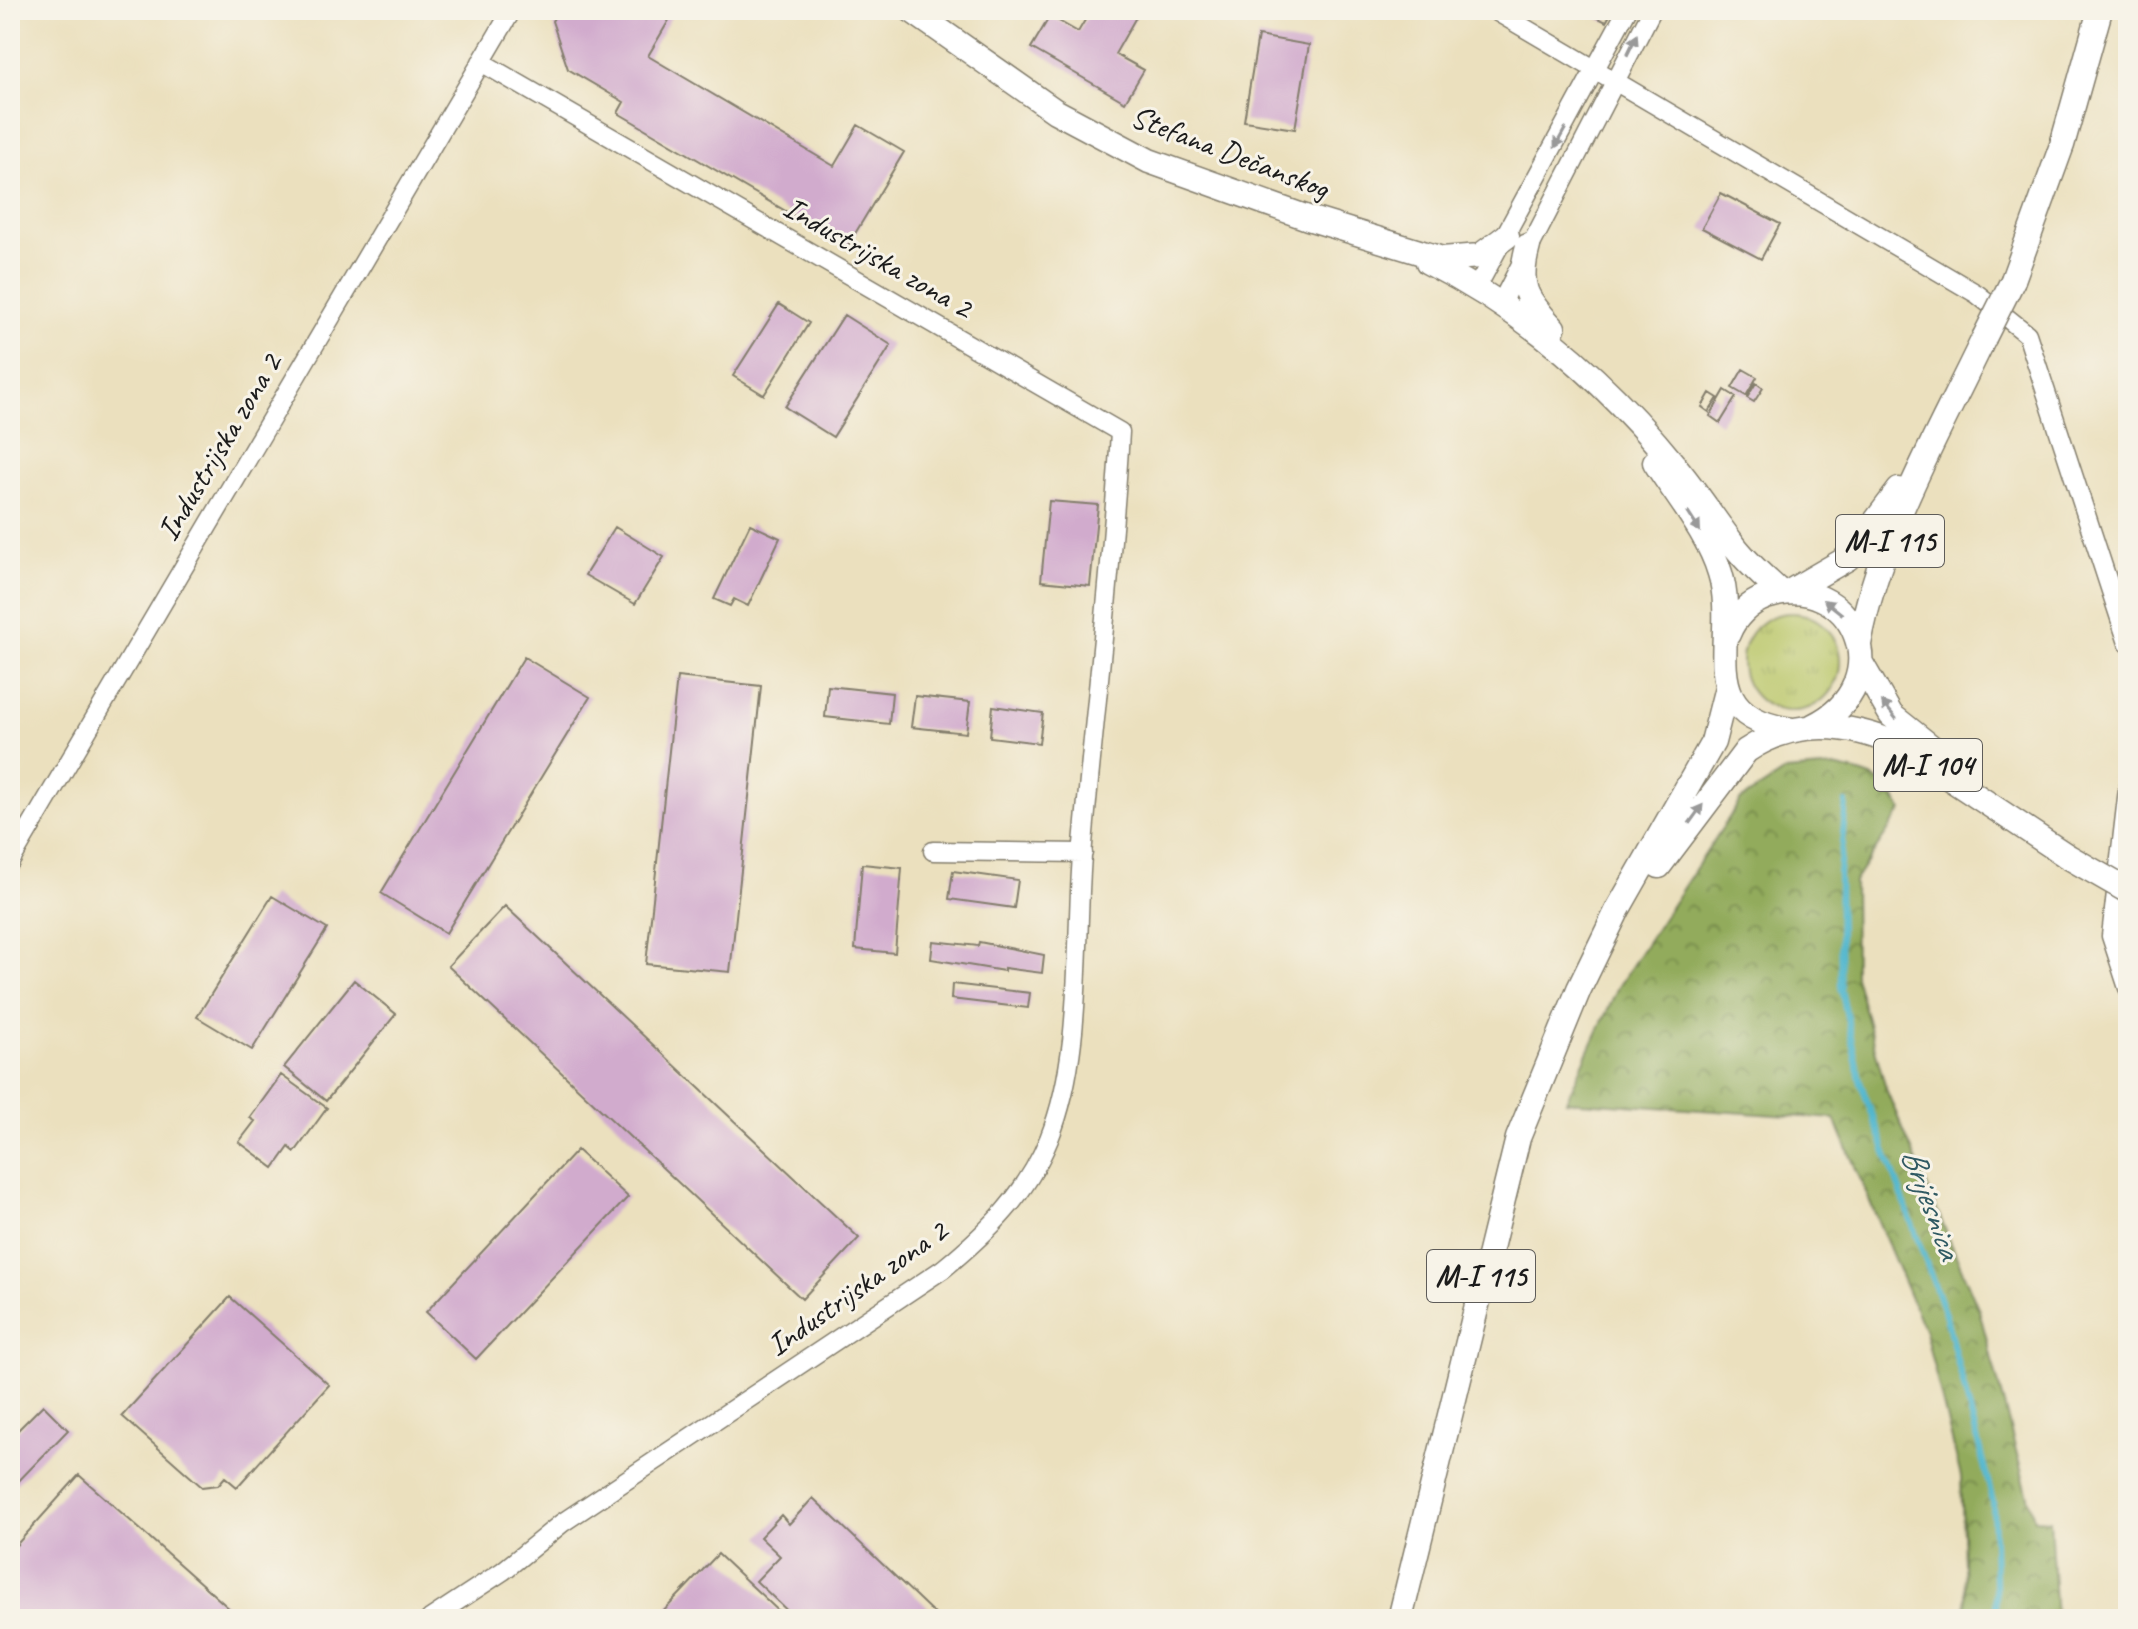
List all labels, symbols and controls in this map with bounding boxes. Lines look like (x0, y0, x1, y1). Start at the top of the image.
one-way arrow (1625, 34, 1639, 57)
street label: Stefana Dečanskog (1125, 95, 1336, 209)
one-way arrow (1554, 126, 1567, 149)
street label: Industrijska zona 2 (776, 186, 982, 329)
street label: Industrijska zona 2 (147, 344, 292, 548)
one-way arrow (1686, 511, 1700, 533)
road number: M-I 115 (1836, 515, 1944, 567)
one-way arrow (1823, 600, 1843, 616)
one-way arrow (1882, 700, 1898, 720)
road number: M-I 104 (1874, 739, 1982, 791)
one-way arrow (1688, 804, 1703, 825)
water label: Brijesnica (1892, 1142, 1973, 1267)
street label: Industrijska zona 2 (759, 1209, 957, 1365)
road number: M-I 115 (1427, 1250, 1535, 1302)

